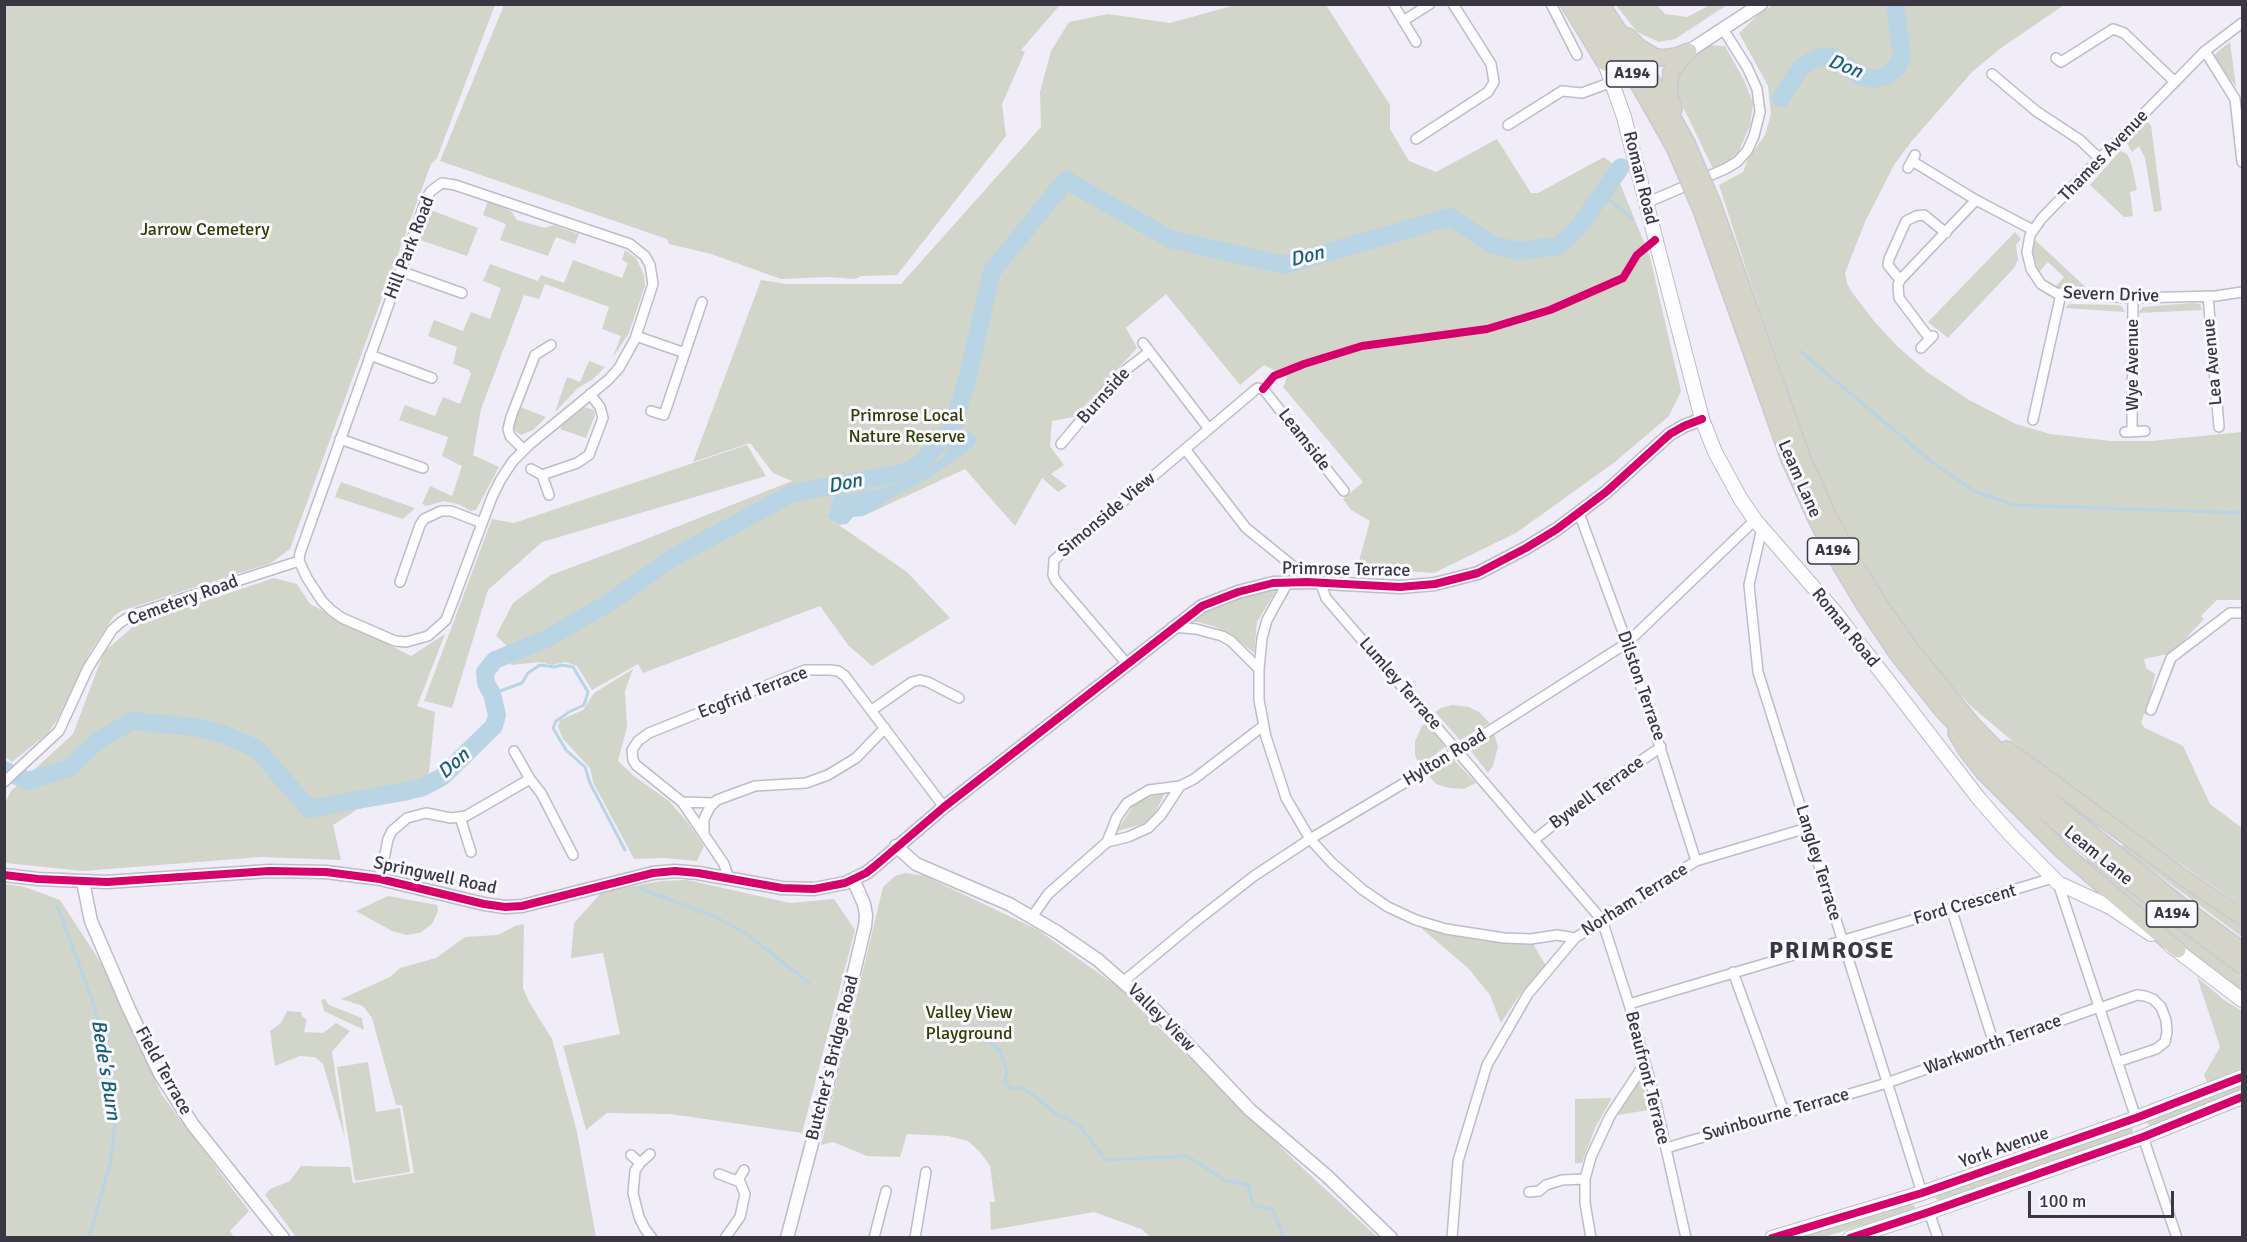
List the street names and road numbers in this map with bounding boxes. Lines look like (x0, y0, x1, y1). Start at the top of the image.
road number: A194 (1606, 61, 1658, 87)
street label: Thames Avenue (2055, 106, 2153, 206)
street label: Roman Road (1618, 129, 1662, 227)
street label: Hill Park Road (380, 194, 440, 302)
street label: Severn Drive (2062, 283, 2160, 307)
street label: Lea Avenue (2198, 318, 2228, 406)
street label: Wye Avenue (2122, 319, 2144, 411)
street label: Burnside (1073, 363, 1135, 429)
street label: Leamside (1273, 405, 1335, 475)
street label: Leam Lane (1772, 437, 1826, 521)
street label: Simonside View (1054, 468, 1160, 562)
road number: A194 (1808, 538, 1858, 564)
street label: Primrose Terrace (1282, 558, 1410, 582)
street label: Cemetery Road (125, 571, 241, 631)
street label: Roman Road (1806, 584, 1884, 672)
street label: Dilston Terrace (1612, 628, 1670, 744)
street label: Lumley Terrace (1354, 633, 1446, 735)
street label: Ecgfrid Terrace (695, 662, 811, 724)
street label: Hylton Road (1399, 725, 1491, 791)
street label: Bywell Terrace (1546, 752, 1648, 834)
street label: Langley Terrace (1790, 803, 1846, 923)
street label: Leam Lane (2059, 822, 2137, 890)
street label: Springwell Road (371, 852, 499, 900)
street label: Norham Terrace (1578, 859, 1692, 941)
street label: Ford Crescent (1911, 880, 2019, 930)
road number: A194 (2146, 901, 2198, 927)
street label: Butcher's Bridge Road (802, 973, 864, 1143)
street label: Valley View (1123, 980, 1199, 1056)
street label: Beaufront Terrace (1620, 1009, 1674, 1147)
street label: Warkworth Terrace (1921, 1010, 2065, 1080)
street label: Field Terrace (130, 1023, 196, 1119)
street label: Swinbourne Terrace (1700, 1084, 1852, 1146)
street label: York Avenue (1956, 1123, 2052, 1173)

